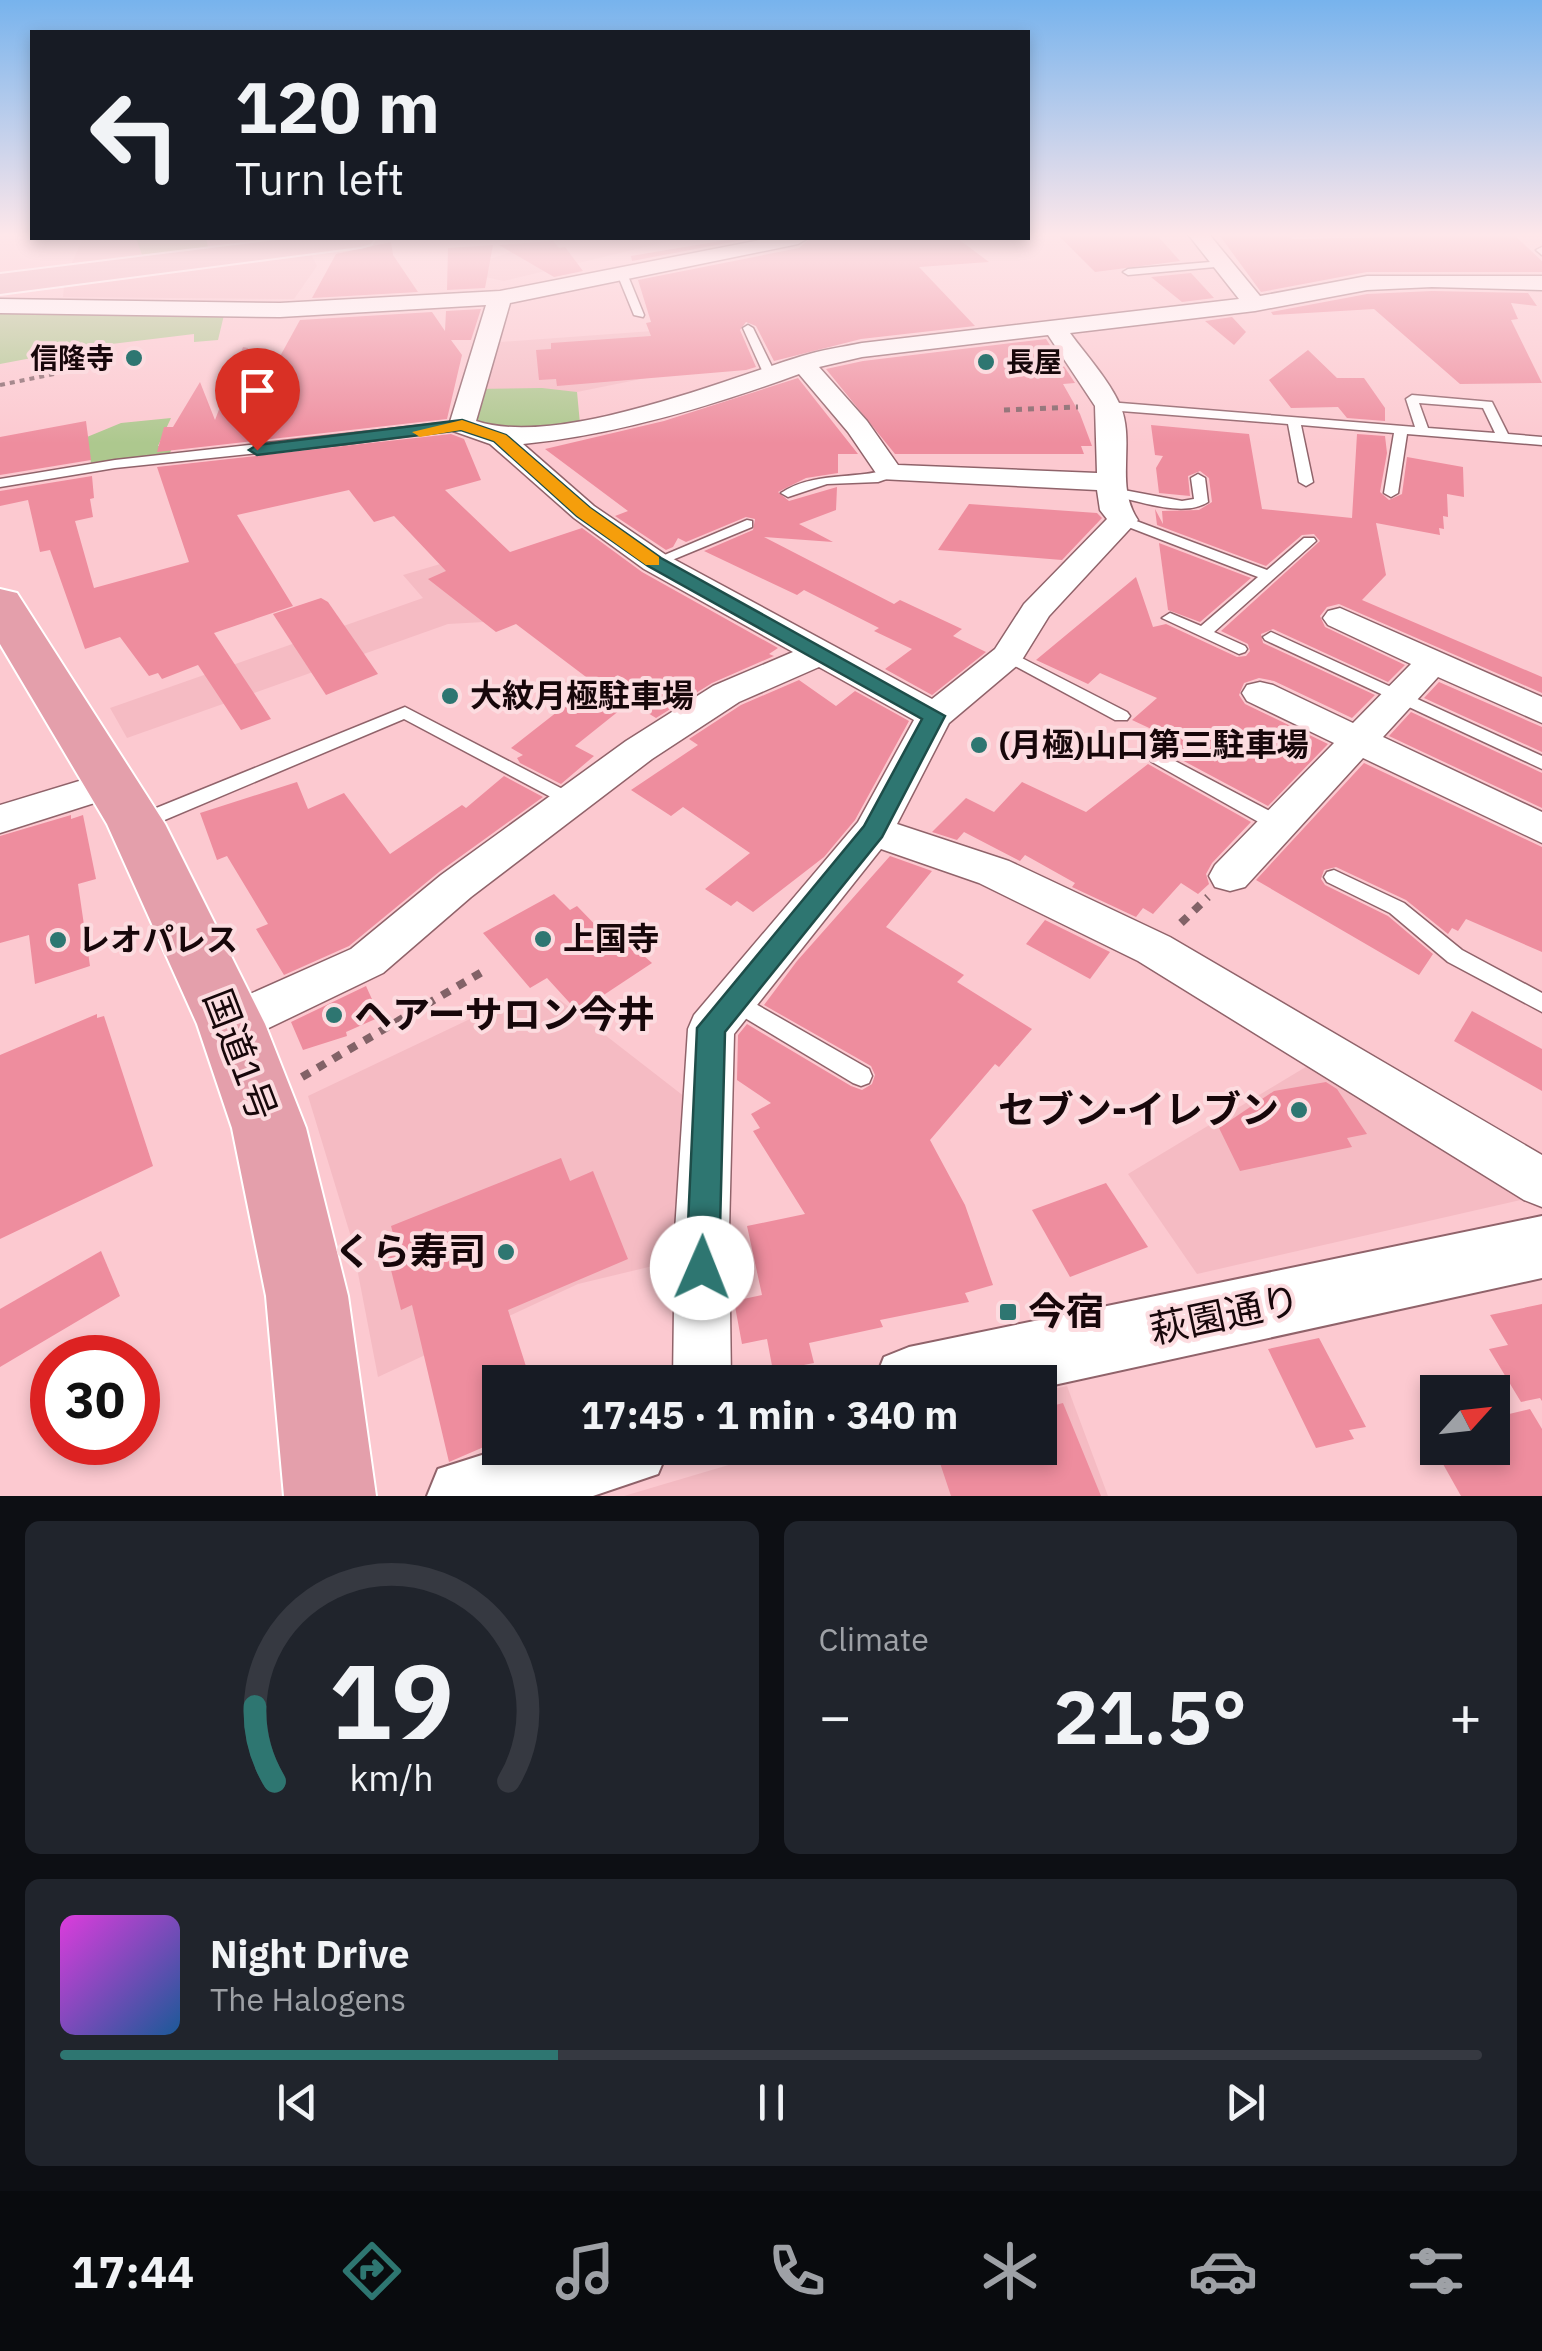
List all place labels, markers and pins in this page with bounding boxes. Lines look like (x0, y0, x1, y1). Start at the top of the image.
place label: 信隆寺 (30, 339, 114, 376)
place label: 長屋 (1006, 343, 1062, 380)
marker: 信隆寺 (123, 347, 145, 369)
pin (215, 348, 300, 451)
marker: 長屋 (975, 351, 997, 373)
place label: 大紋月極駐車場 (470, 674, 694, 716)
marker: 大紋月極駐車場 (439, 685, 461, 707)
place label: (月極)山口第三駐車場 (999, 723, 1309, 765)
marker: (月極)山口第三駐車場 (968, 734, 990, 756)
place label: 上国寺 (563, 917, 659, 959)
place label: レオパレス (78, 918, 238, 960)
marker: 上国寺 (532, 928, 554, 950)
marker: レオパレス (47, 929, 69, 951)
place label: ヘアーサロン今井 (354, 989, 655, 1038)
marker: ヘアーサロン今井 (323, 1004, 345, 1026)
place label: セブン-イレブン (998, 1084, 1279, 1133)
marker: セブン-イレブン (1288, 1099, 1310, 1121)
place label: くら寿司 (334, 1226, 486, 1275)
marker: くら寿司 (495, 1241, 517, 1263)
place label: 今宿 (1028, 1286, 1104, 1335)
marker: 今宿 (997, 1301, 1019, 1323)

